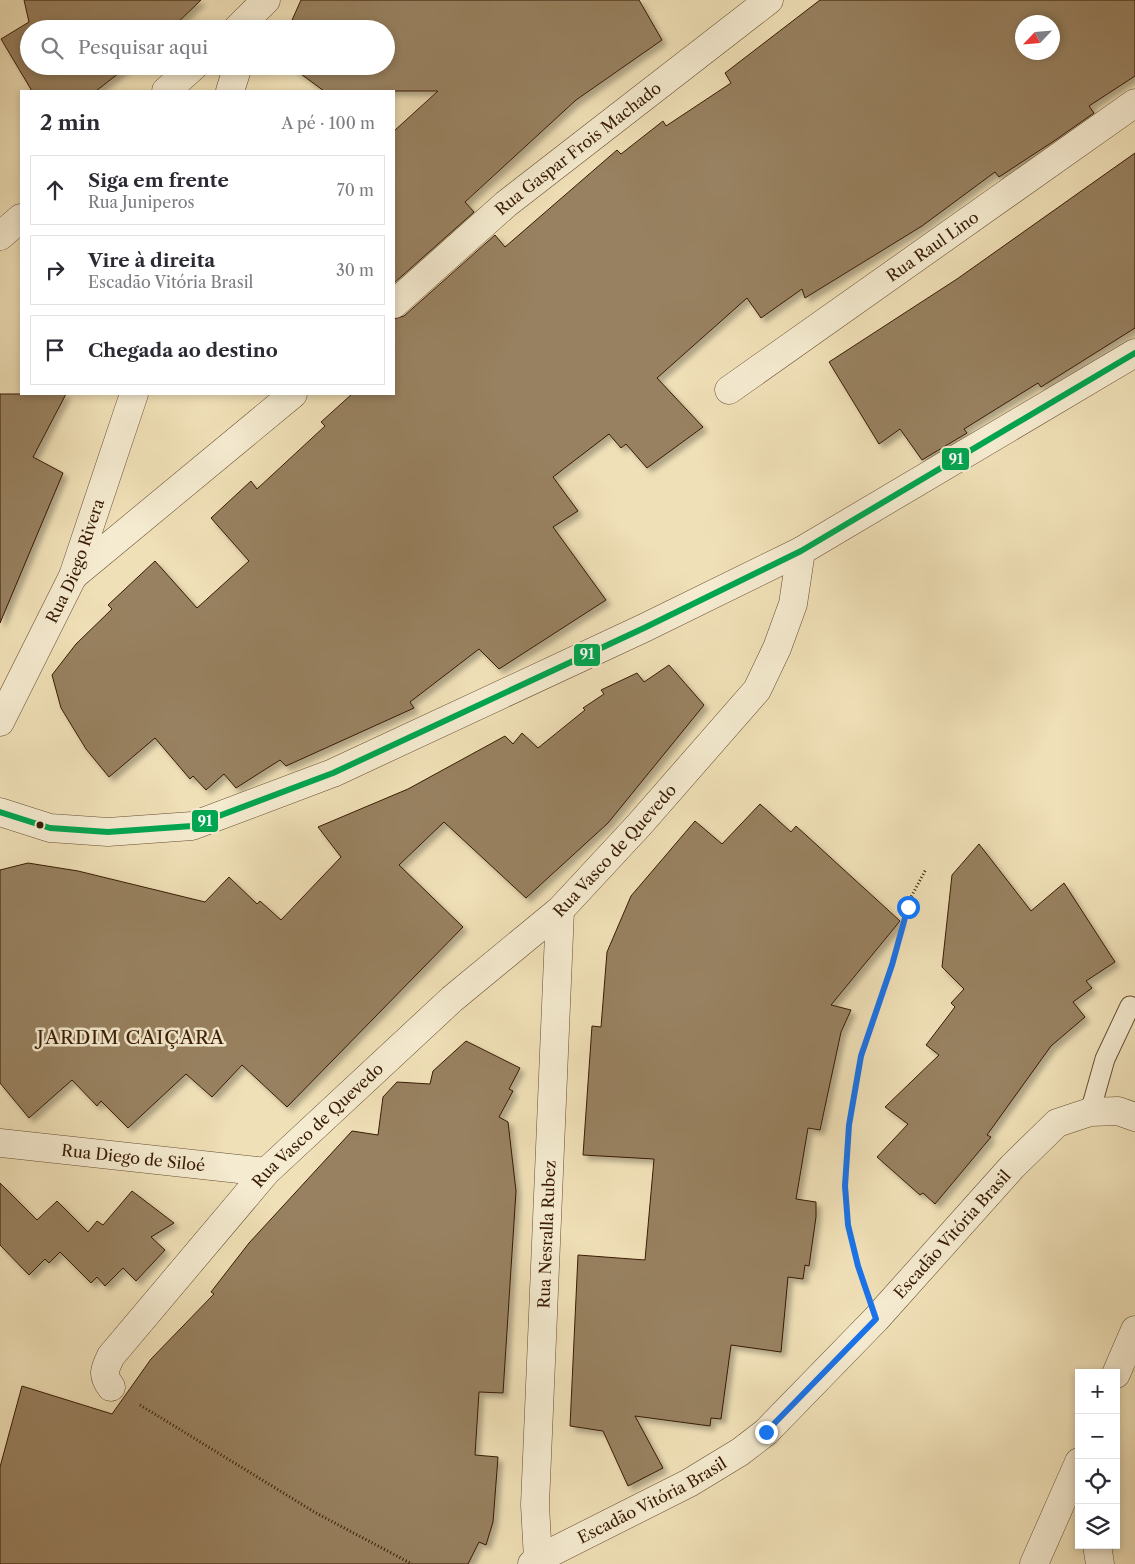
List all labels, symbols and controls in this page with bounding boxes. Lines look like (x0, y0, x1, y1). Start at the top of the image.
north arrow (1015, 15, 1060, 60)
search box (20, 20, 395, 75)
icon: search (38, 34, 66, 62)
text: Pesquisar aqui (78, 36, 208, 59)
street label: Rua Gaspar Frois Machado (491, 77, 665, 219)
text: 2 min (40, 110, 100, 135)
text: A pé · 100 m (281, 113, 375, 133)
text: Siga em frente (88, 169, 229, 192)
icon: ahead (41, 176, 69, 204)
text: 70 m (337, 180, 374, 200)
text: Rua Juniperos (88, 192, 194, 212)
street label: Rua Raul Lino (882, 207, 982, 286)
text: Vire à direita (88, 249, 215, 272)
icon: right (41, 256, 69, 284)
text: 30 m (336, 260, 374, 280)
text: Escadão Vitória Brasil (88, 272, 253, 292)
icon: arrive (41, 336, 69, 364)
text: Chegada ao destino (88, 339, 278, 362)
line badge: 91 (941, 447, 970, 471)
text: 91 (949, 450, 964, 468)
street label: Rua Diego Rivera (41, 496, 108, 626)
line badge: 91 (573, 643, 601, 667)
text: 91 (580, 645, 595, 663)
street label: Rua Vasco de Quevedo (549, 780, 680, 921)
line badge: 91 (191, 809, 219, 833)
text: 91 (198, 812, 213, 830)
unlabelled marker (35, 820, 45, 830)
route start (897, 896, 920, 919)
district label: JARDIM CAIÇARA (34, 1026, 225, 1049)
street label: Rua Vasco de Quevedo (248, 1058, 387, 1191)
street label: Rua Diego de Siloé (60, 1140, 206, 1175)
street label: Rua Nesralla Rubez (533, 1160, 559, 1309)
street label: Escadão Vitória Brasil (889, 1166, 1015, 1302)
map controls (1075, 1369, 1120, 1549)
button: + (1075, 1369, 1120, 1414)
button: − (1075, 1414, 1120, 1459)
route end (755, 1421, 778, 1444)
street label: Escadão Vitória Brasil (574, 1453, 730, 1547)
button: locate (1075, 1459, 1120, 1504)
button: layers (1075, 1504, 1120, 1549)

